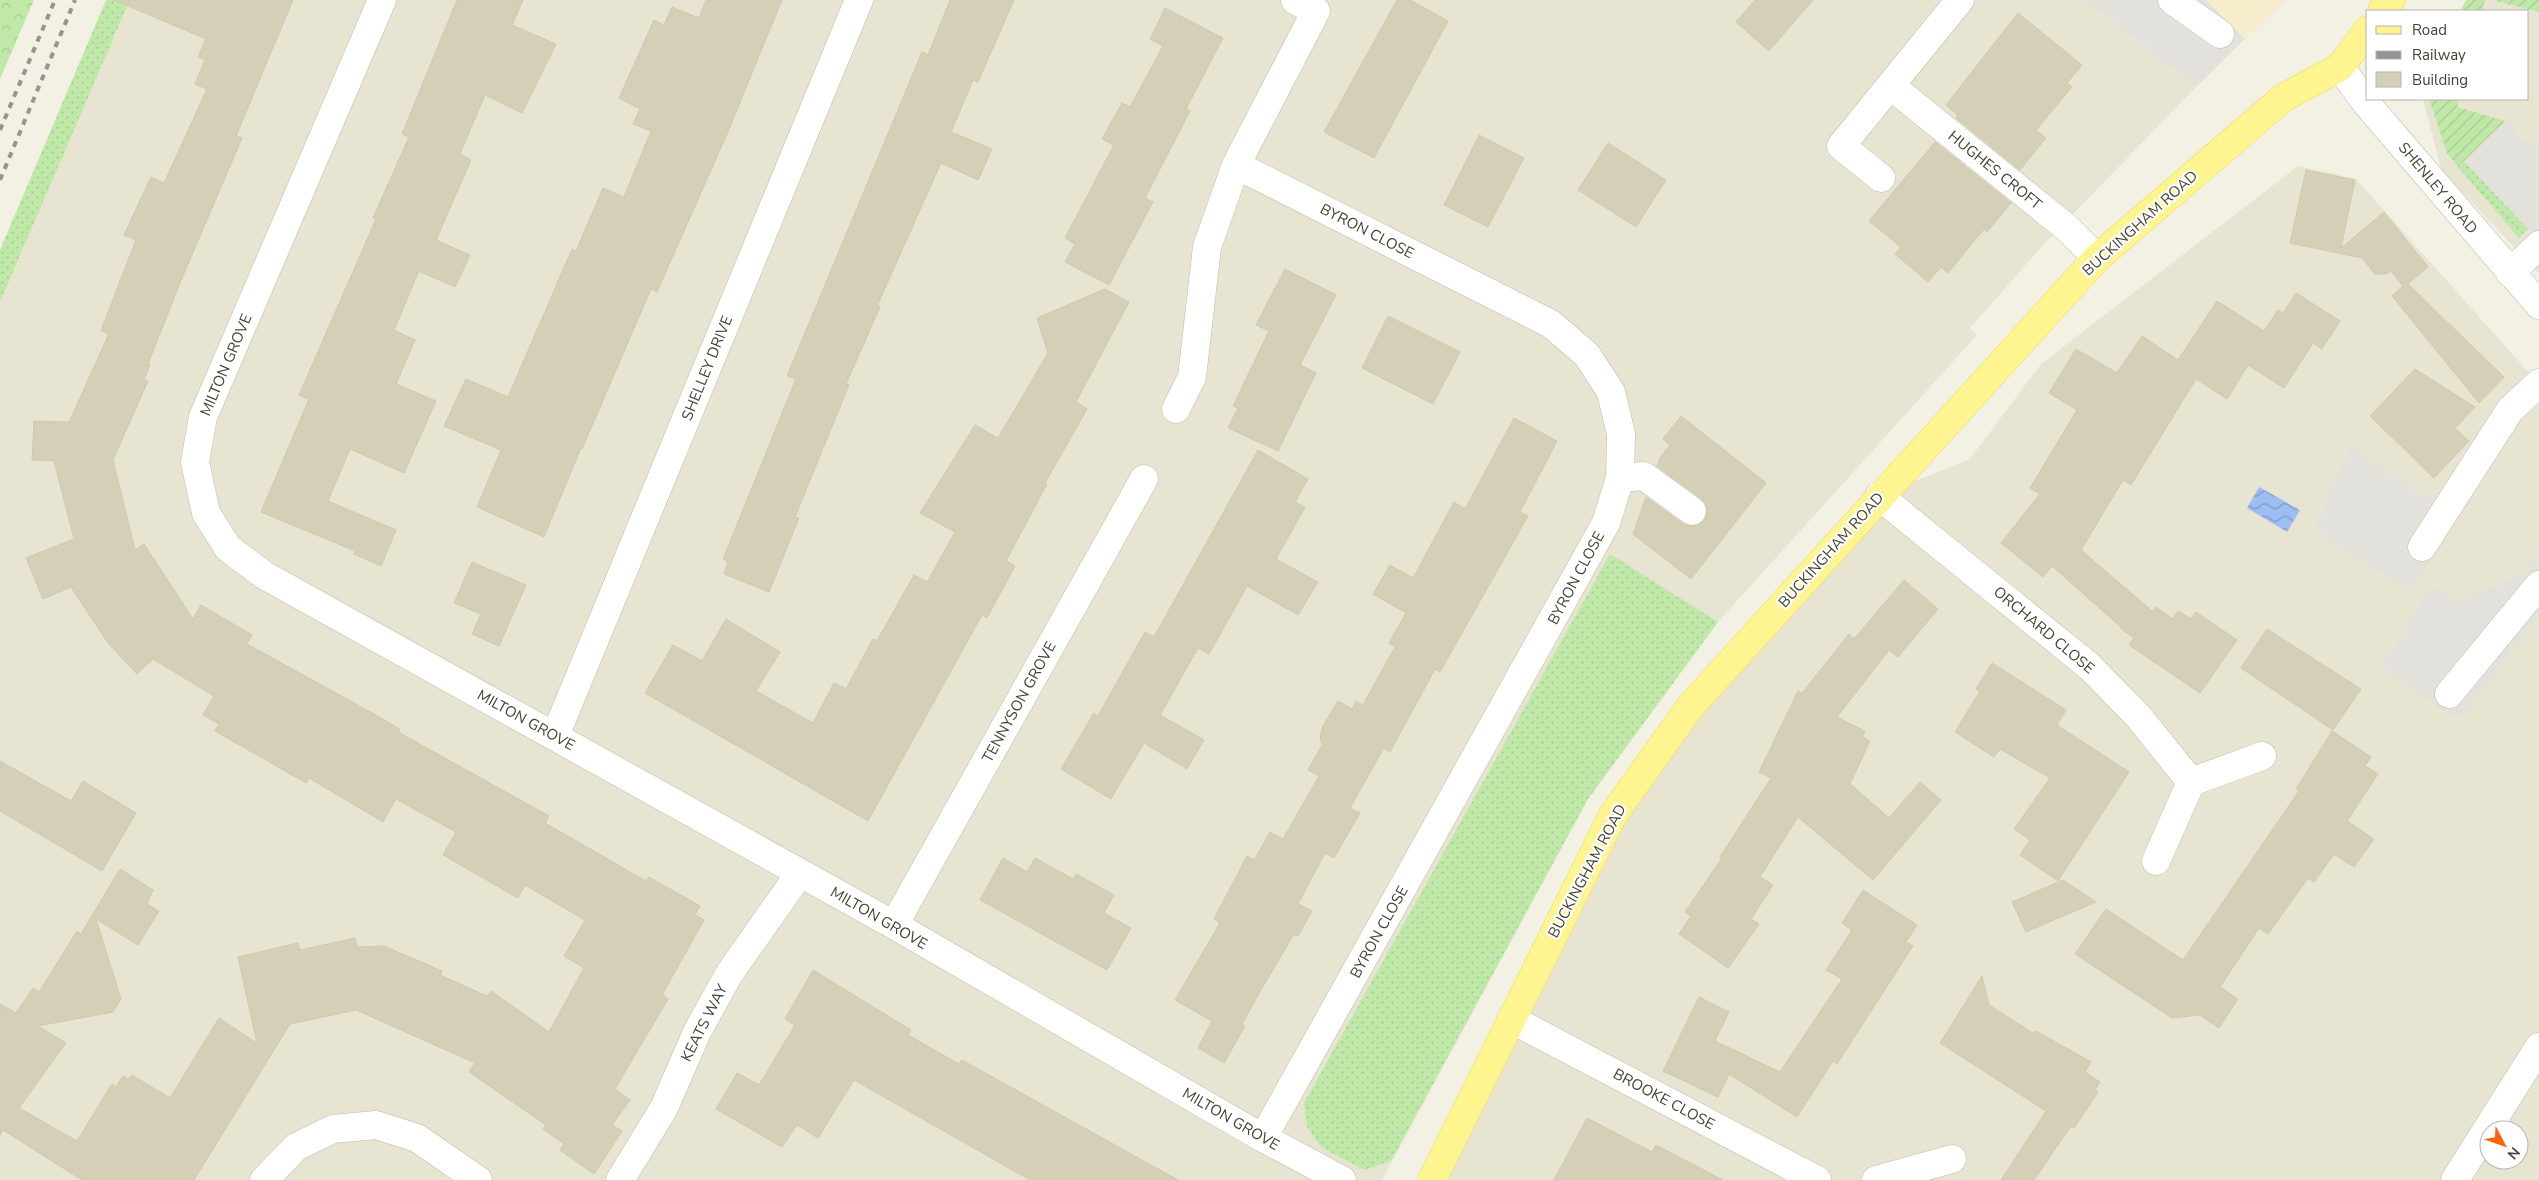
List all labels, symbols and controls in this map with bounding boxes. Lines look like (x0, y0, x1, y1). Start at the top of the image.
legend (2366, 10, 2529, 100)
text: Road (2412, 20, 2447, 40)
text: Railway (2412, 45, 2466, 65)
text: Building (2412, 70, 2468, 90)
street label: HUGHES CROFT (1944, 126, 2046, 214)
street label: SHENLEY ROAD (2394, 138, 2482, 238)
street label: BUCKINGHAM ROAD (2078, 166, 2202, 280)
street label: BYRON CLOSE (1317, 199, 1417, 263)
street label: MILTON GROVE (196, 311, 256, 419)
street label: SHELLEY DRIVE (677, 313, 737, 423)
street label: BUCKINGHAM ROAD (1774, 488, 1888, 612)
street label: BYRON CLOSE (1543, 528, 1609, 628)
street label: ORCHARD CLOSE (1989, 582, 2099, 678)
street label: TENNYSON GROVE (977, 638, 1061, 766)
street label: MILTON GROVE (474, 685, 578, 755)
street label: BUCKINGHAM ROAD (1543, 801, 1631, 941)
street label: MILTON GROVE (827, 882, 931, 954)
street label: BYRON CLOSE (1345, 882, 1413, 982)
street label: KEATS WAY (676, 980, 732, 1065)
street label: BROOKE CLOSE (1610, 1064, 1718, 1134)
street label: MILTON GROVE (1179, 1083, 1283, 1155)
north arrow (2479, 1120, 2529, 1170)
text: N (2503, 1143, 2524, 1163)

